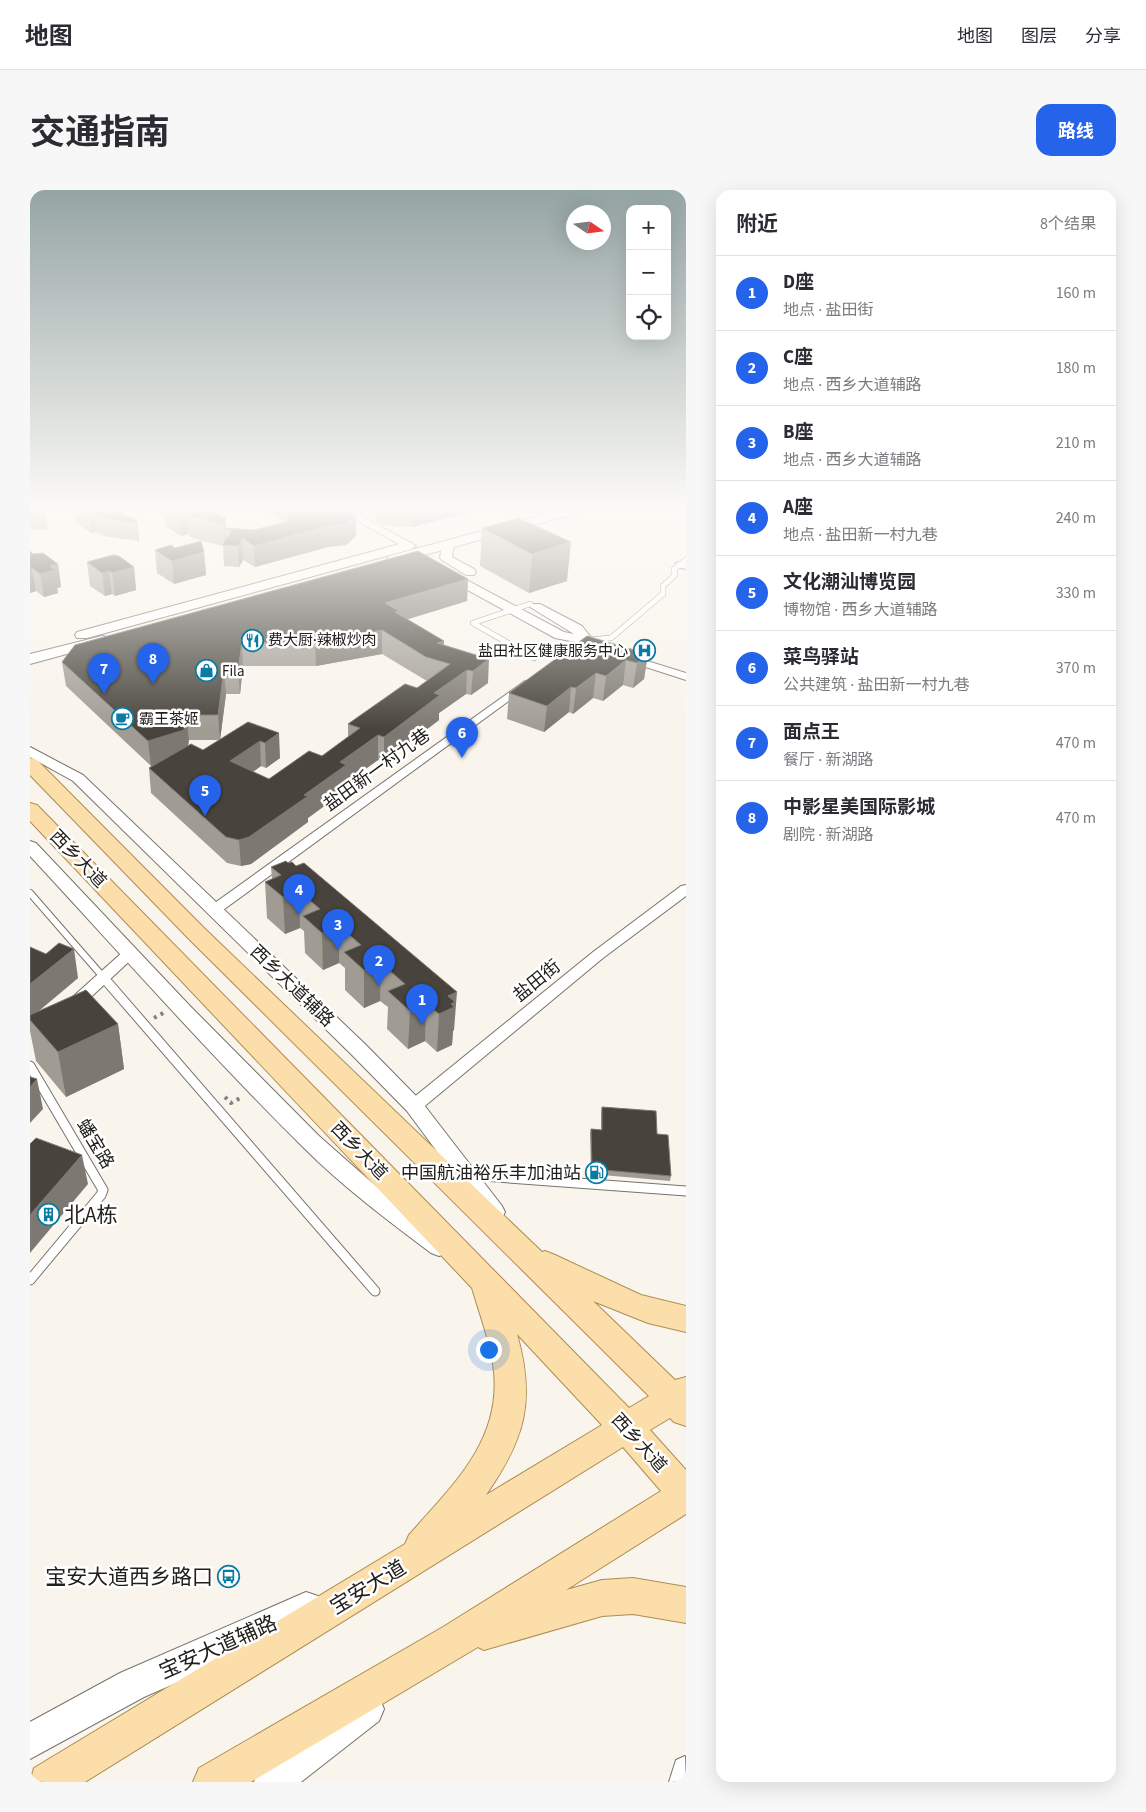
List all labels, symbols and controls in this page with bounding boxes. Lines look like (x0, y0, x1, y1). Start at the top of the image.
text: 地图 (25, 19, 73, 54)
text: 地图 (957, 24, 993, 49)
text: 图层 (1021, 24, 1057, 49)
text: 分享 (1085, 24, 1121, 49)
button: 路线 (1036, 104, 1116, 156)
text: 交通指南 (30, 108, 170, 158)
north arrow (566, 205, 611, 250)
map controls (626, 205, 671, 340)
button: + (626, 205, 671, 250)
text: 附近 (736, 209, 778, 239)
text: 8个结果 (1040, 213, 1096, 235)
button: − (626, 250, 671, 295)
text: D座 (783, 269, 814, 296)
text: 1 (748, 282, 756, 304)
text: 160 m (1056, 282, 1096, 304)
button: locate (626, 295, 671, 340)
text: 地点 · 盐田街 (783, 299, 873, 321)
text: C座 (783, 344, 813, 371)
text: 2 (748, 357, 756, 379)
text: 180 m (1056, 357, 1096, 379)
text: 地点 · 西乡大道辅路 (783, 374, 921, 396)
text: B座 (783, 419, 814, 446)
text: 3 (748, 432, 756, 454)
text: 210 m (1056, 432, 1096, 454)
text: 地点 · 西乡大道辅路 (783, 449, 921, 471)
text: A座 (783, 494, 813, 521)
text: 4 (748, 507, 756, 529)
text: 240 m (1056, 507, 1096, 529)
text: 地点 · 盐田新一村九巷 (783, 524, 937, 546)
text: 文化潮汕博览园 (783, 569, 916, 596)
text: 5 (748, 582, 756, 604)
text: 330 m (1056, 582, 1096, 604)
text: 博物馆 · 西乡大道辅路 (783, 599, 937, 621)
restaurant icon: 费大厨·辣椒炒肉 (240, 628, 264, 652)
place label: 费大厨·辣椒炒肉 (268, 630, 377, 651)
hospital icon: 盐田社区健康服务中心 (632, 639, 656, 663)
place label: 盐田社区健康服务中心 (478, 641, 628, 662)
pin: 8 (137, 643, 169, 684)
text: 菜鸟驿站 (783, 644, 859, 671)
pin: 7 (88, 653, 120, 694)
text: 6 (748, 657, 756, 679)
text: 370 m (1056, 657, 1096, 679)
shop icon: Fila (194, 659, 218, 683)
place label: Fila (222, 661, 245, 682)
text: 公共建筑 · 盐田新一村九巷 (783, 674, 969, 696)
cafe icon: 霸王茶姬 (111, 707, 135, 731)
place label: 霸王茶姬 (139, 709, 199, 730)
pin: 6 (446, 717, 478, 758)
text: 面点王 (783, 719, 840, 746)
street label: 盐田新一村九巷 (319, 723, 435, 817)
text: 7 (748, 732, 756, 754)
text: 470 m (1056, 732, 1096, 754)
text: 餐厅 · 新湖路 (783, 749, 873, 771)
pin: 5 (189, 775, 221, 816)
text: 中影星美国际影城 (783, 794, 935, 821)
text: 8 (748, 807, 756, 829)
text: 470 m (1056, 807, 1096, 829)
street label: 西乡大道 (44, 824, 112, 894)
text: 剧院 · 新湖路 (783, 824, 873, 846)
pin: 4 (283, 874, 315, 915)
pin: 3 (322, 909, 354, 950)
street label: 西乡大道辅路 (244, 939, 340, 1033)
pin: 2 (363, 945, 395, 986)
street label: 盐田街 (508, 954, 566, 1008)
pin: 1 (406, 984, 438, 1025)
street label: 蟠宝路 (70, 1114, 120, 1174)
street label: 西乡大道 (325, 1116, 393, 1186)
place label: 中国航油裕乐丰加油站 (401, 1161, 581, 1186)
fuel station icon: 中国航油裕乐丰加油站 (585, 1161, 609, 1185)
place label: 北A栋 (64, 1200, 117, 1230)
building icon: 北A栋 (36, 1203, 60, 1227)
your location (476, 1337, 502, 1363)
street label: 西乡大道 (606, 1408, 672, 1478)
street label: 宝安大道 (324, 1553, 412, 1621)
place label: 宝安大道西乡路口 (45, 1562, 213, 1592)
bus stop icon: 宝安大道西乡路口 (217, 1565, 241, 1589)
street label: 宝安大道辅路 (154, 1608, 282, 1686)

